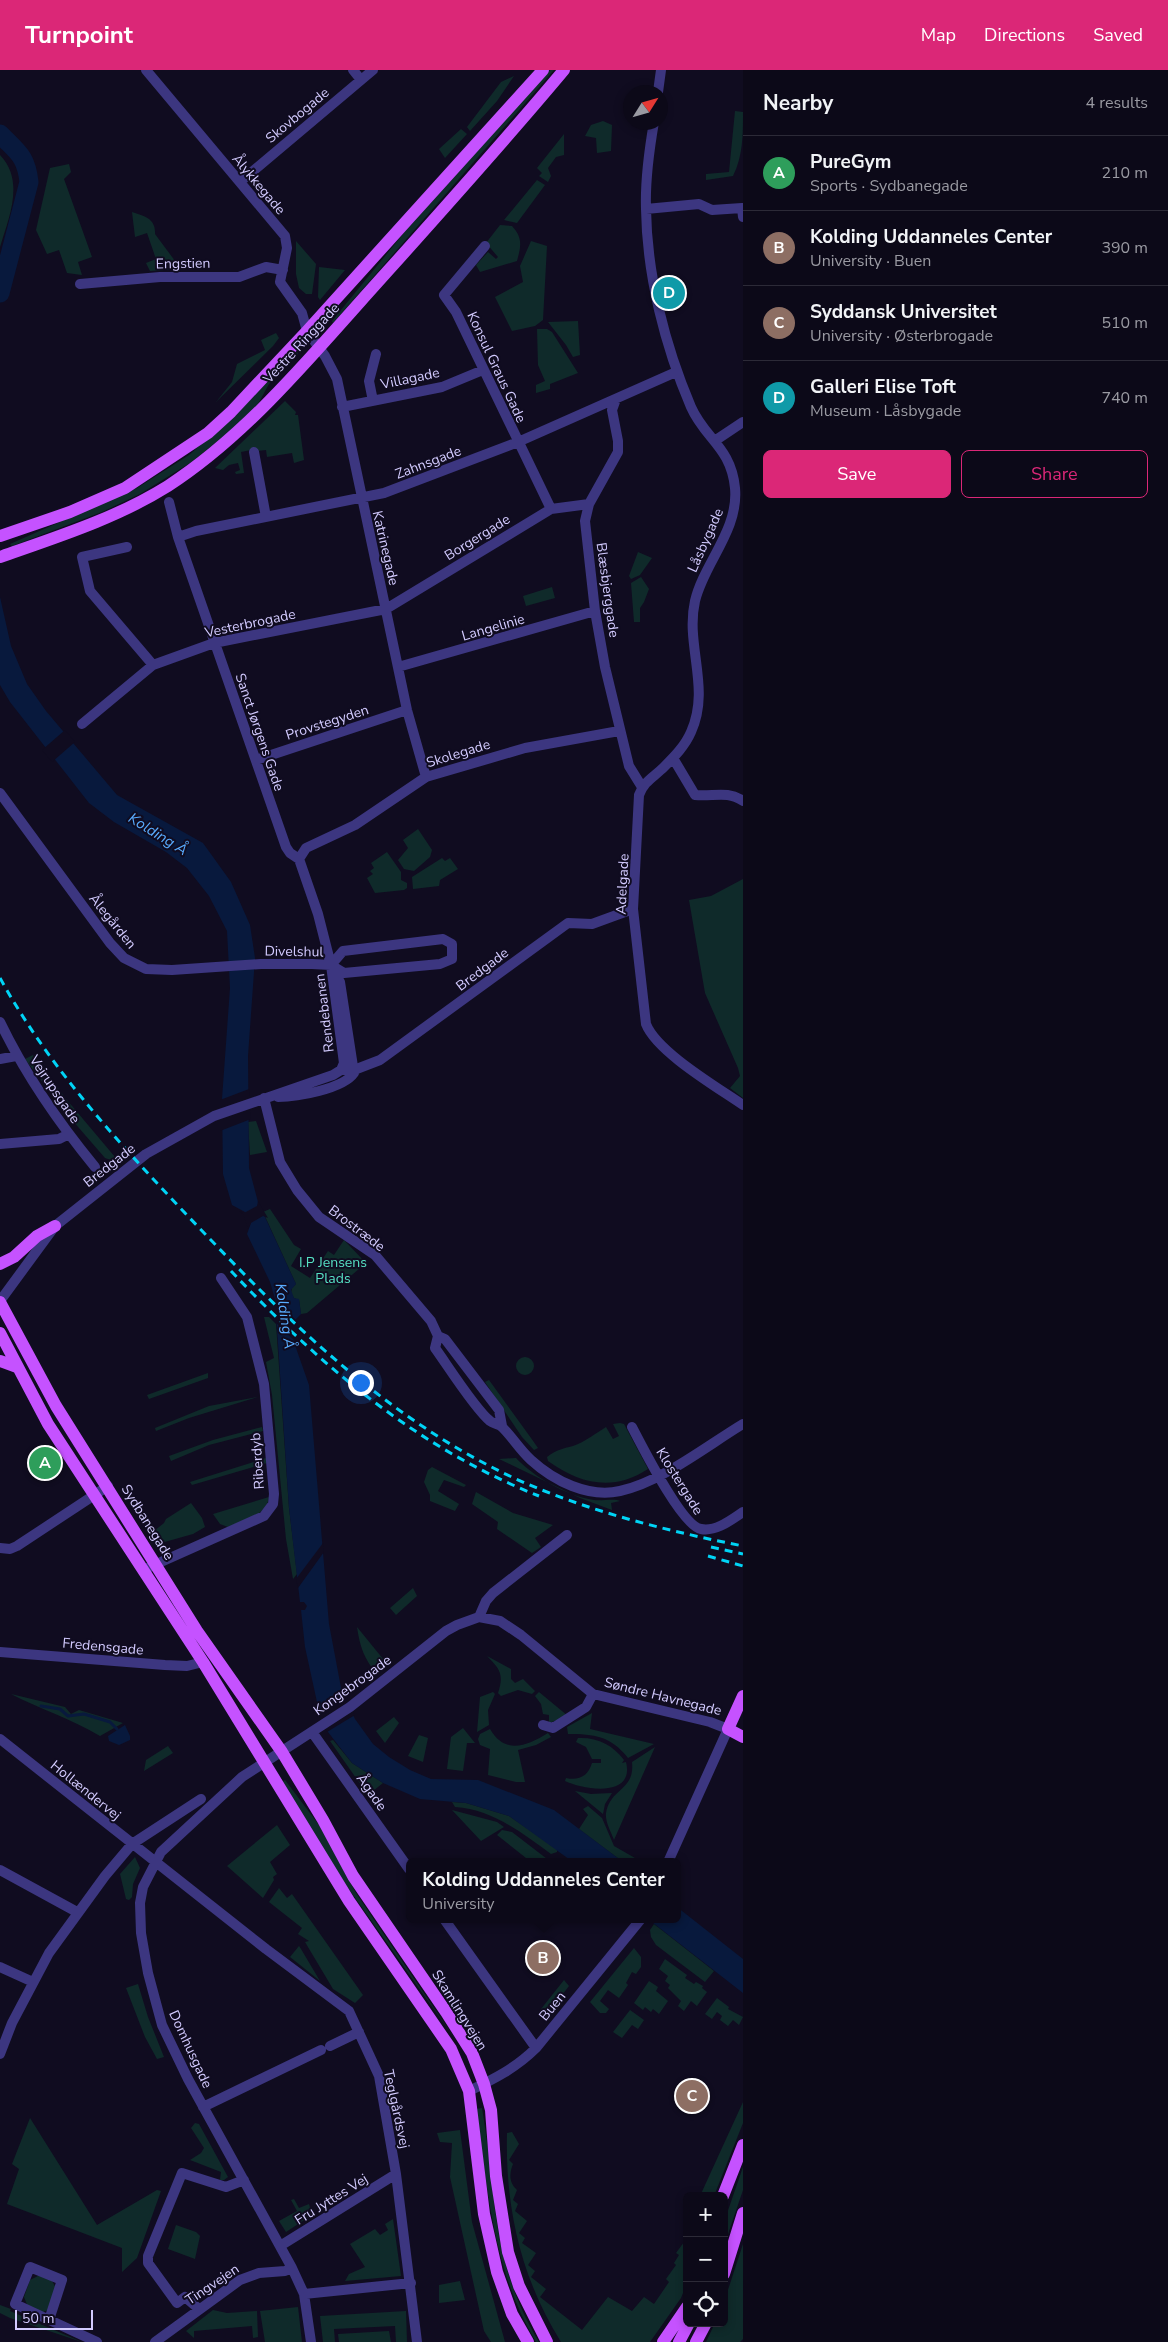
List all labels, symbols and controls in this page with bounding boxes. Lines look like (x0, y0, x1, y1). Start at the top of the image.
text: Turnpoint (25, 19, 133, 51)
text: Map (921, 23, 956, 47)
text: Directions (984, 23, 1065, 47)
text: Saved (1093, 23, 1143, 47)
street label: Skovbogade (262, 83, 333, 148)
north arrow (623, 85, 668, 130)
text: Nearby (763, 89, 833, 117)
text: 4 results (1086, 92, 1148, 114)
text: PureGym (810, 149, 891, 175)
street label: Ålykkegade (228, 150, 290, 219)
text: A (773, 162, 785, 184)
text: 210 m (1101, 162, 1148, 184)
text: Sports · Sydbanegade (810, 175, 968, 197)
text: Kolding Uddanneles Center (810, 224, 1052, 250)
text: B (773, 237, 785, 259)
text: 390 m (1101, 237, 1148, 259)
text: University · Buen (810, 250, 931, 272)
street label: Engstien (156, 254, 210, 273)
pin: D (653, 274, 685, 312)
street label: Vestre Ringgade (258, 299, 344, 389)
text: Syddansk Universitet (810, 299, 997, 325)
street label: Konsul Graus Gade (462, 309, 531, 426)
text: C (774, 312, 784, 334)
text: 510 m (1101, 312, 1148, 334)
text: University · Østerbrogade (810, 325, 993, 347)
street label: Villagade (378, 363, 441, 394)
text: Galleri Elise Toft (810, 374, 956, 400)
text: D (773, 387, 785, 409)
text: 740 m (1101, 387, 1148, 409)
text: Museum · Låsbygade (810, 400, 961, 422)
street label: Zahnsgade (392, 441, 464, 484)
button: Save (763, 450, 951, 498)
button: Share (961, 450, 1148, 498)
street label: Låsbygade (683, 505, 728, 575)
street label: Katrinegade (368, 509, 403, 587)
street label: Borgergade (441, 510, 514, 565)
street label: Blæsbjerggade (591, 541, 624, 639)
street label: Vesterbrogade (202, 605, 297, 643)
street label: Langelinie (459, 609, 527, 646)
street label: Sanct Jørgens Gade (230, 671, 289, 794)
street label: Provstegyden (283, 700, 371, 745)
street label: Skolegade (424, 735, 492, 772)
water label: Kolding Å (125, 807, 192, 860)
street label: Adelgade (611, 853, 634, 915)
street label: Ålegården (85, 890, 141, 953)
street label: Divelshul (264, 941, 324, 962)
street label: Bredgade (452, 943, 512, 995)
street label: Rendebanen (310, 972, 339, 1053)
street label: Vejrupsgade (24, 1051, 84, 1127)
street label: Bredgade (79, 1139, 139, 1192)
street label: Brostræde (324, 1201, 389, 1256)
park label: I.P Jensens Plads (299, 1253, 367, 1288)
water label: Kolding Å (270, 1282, 301, 1350)
your location (348, 1370, 374, 1396)
street label: Riberdyb (246, 1432, 269, 1490)
pin: A (29, 1444, 61, 1482)
street label: Klostergade (651, 1444, 708, 1518)
street label: Sydbanegade (117, 1481, 178, 1564)
street label: Fredensgade (62, 1633, 144, 1660)
street label: Kongebrogade (309, 1651, 395, 1720)
street label: Søndre Havnegade (602, 1673, 724, 1720)
street label: Hollændervej (46, 1756, 125, 1825)
street label: Ågade (352, 1770, 391, 1815)
popup (406, 1858, 681, 1923)
text: Kolding Uddanneles Center (422, 1867, 665, 1893)
text: University (422, 1893, 494, 1915)
pin: B (527, 1939, 559, 1977)
street label: Skamlingvejen (427, 1966, 492, 2054)
street label: Buen (535, 1988, 570, 2025)
street label: Domhusgade (164, 2007, 217, 2091)
street label: Teglgårdsvej (379, 2068, 414, 2150)
pin: C (676, 2077, 708, 2115)
street label: Fru Jyttes Vej (291, 2169, 371, 2229)
map controls (683, 2192, 728, 2327)
button: + (683, 2192, 728, 2237)
button: − (683, 2237, 728, 2282)
street label: Tingvejen (182, 2259, 243, 2309)
button: locate (683, 2282, 728, 2327)
scale bar (15, 2307, 92, 2330)
text: 50 m (22, 2309, 54, 2328)

